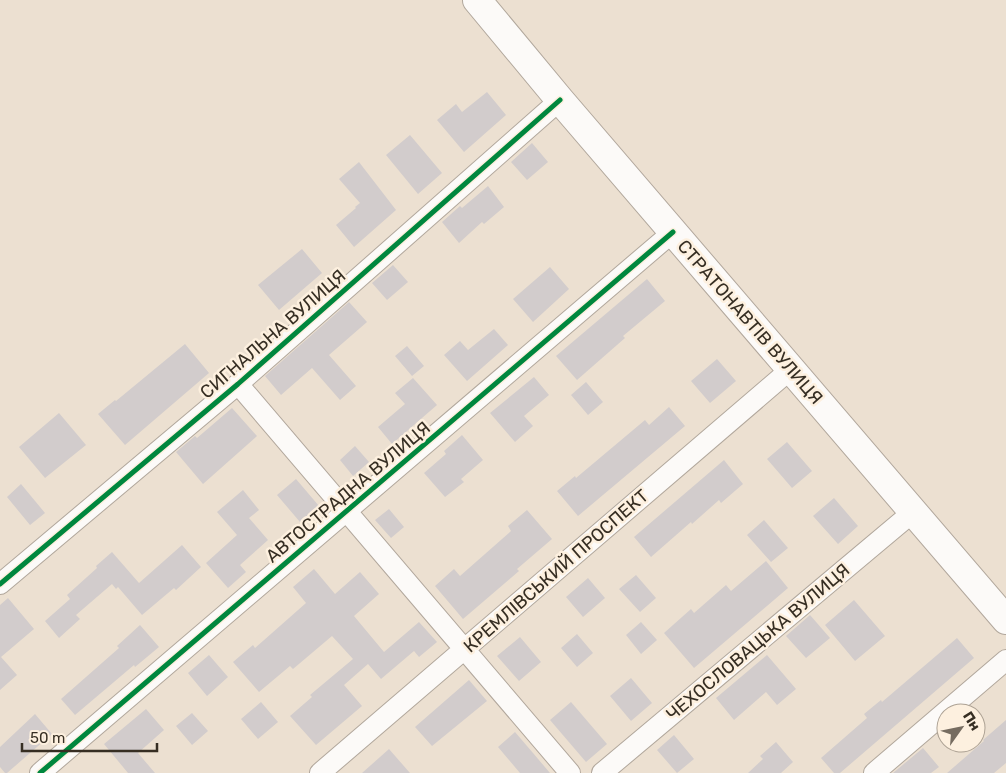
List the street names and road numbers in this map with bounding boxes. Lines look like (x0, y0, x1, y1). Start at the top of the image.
street label: СТРАТОНАВТІВ ВУЛИЦЯ (673, 235, 827, 409)
street label: СИГНАЛЬНА ВУЛИЦЯ (196, 265, 350, 403)
street label: АВТОСТРАДНА ВУЛИЦЯ (261, 417, 435, 567)
street label: КРЕМЛІВСЬКИЙ ПРОСПЕКТ (459, 485, 653, 657)
street label: ЧЕХОСЛОВАЦЬКА ВУЛИЦЯ (662, 559, 854, 725)

